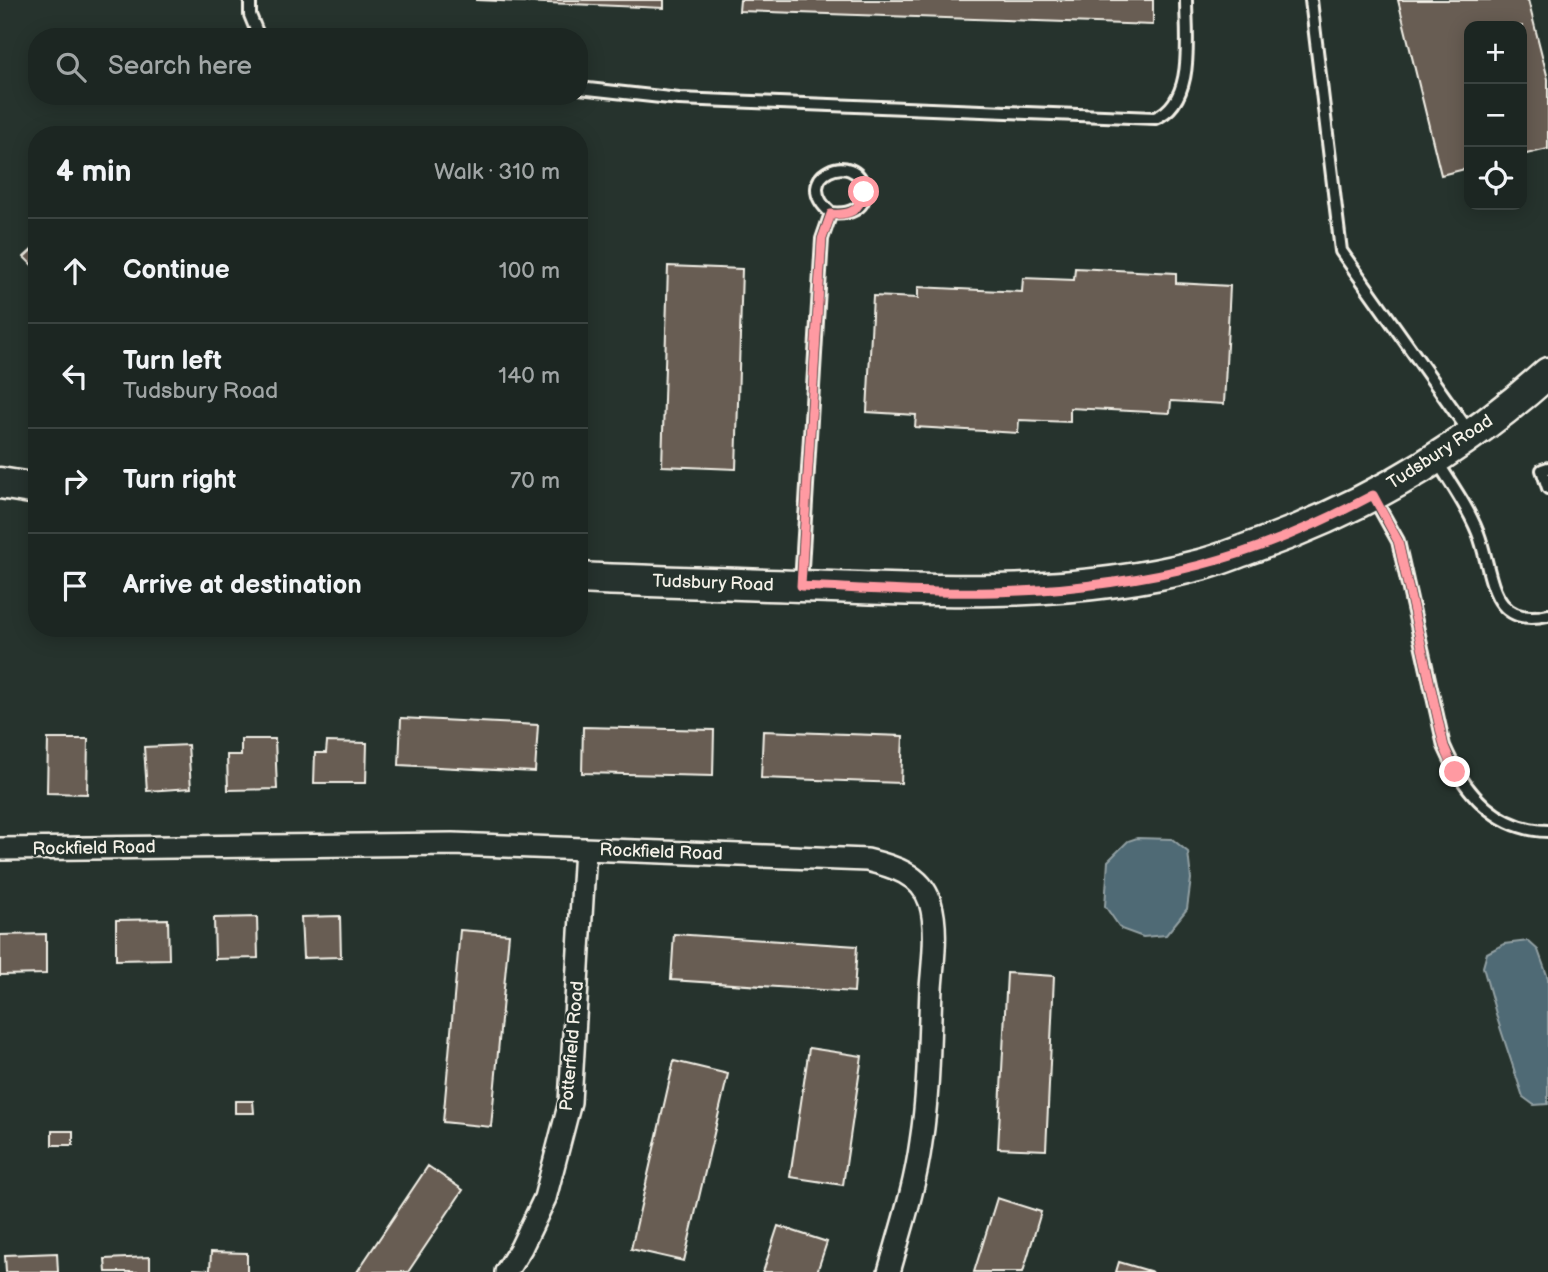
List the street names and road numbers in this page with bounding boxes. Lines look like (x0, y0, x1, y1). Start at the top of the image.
street label: Tudsbury Road (1383, 410, 1497, 494)
street label: Tudsbury Road (652, 570, 774, 596)
street label: Rockfield Road (32, 836, 156, 860)
street label: Rockfield Road (599, 839, 723, 865)
street label: Potterfield Road (556, 980, 588, 1112)

